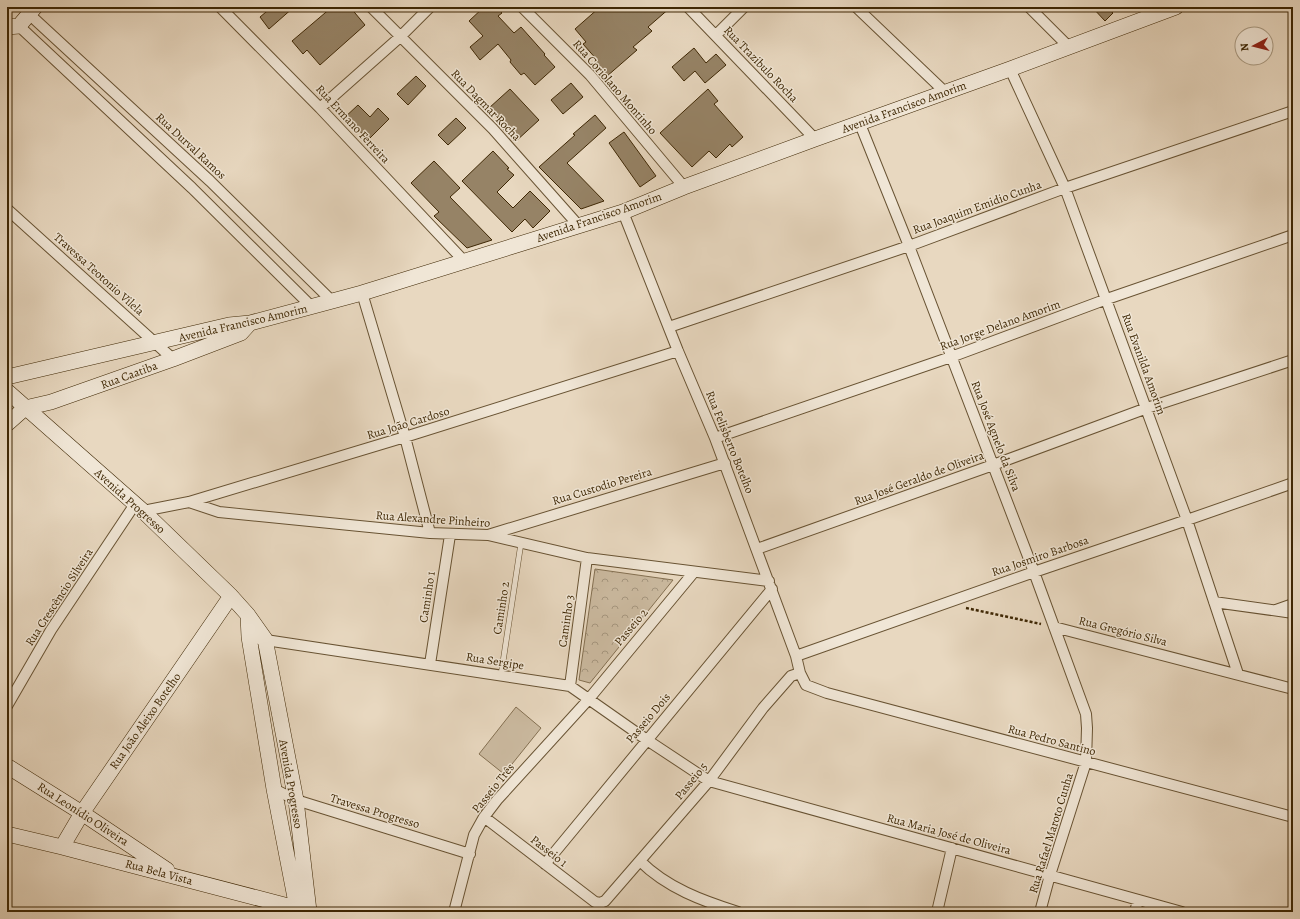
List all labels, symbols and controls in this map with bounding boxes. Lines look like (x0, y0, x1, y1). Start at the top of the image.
street label: Rua Trazibulo Rocha (720, 22, 802, 106)
north arrow (1234, 26, 1274, 66)
street label: Rua Coriolano Montinho (569, 36, 661, 138)
text: N (1237, 42, 1253, 52)
street label: Rua Dagmar Rocha (448, 66, 525, 145)
street label: Avenida Francisco Amorim (839, 77, 969, 137)
street label: Rua Ermano Ferreira (312, 81, 394, 167)
street label: Rua Durval Ramos (152, 109, 230, 183)
street label: Rua Joaquim Emidio Cunha (910, 176, 1044, 238)
street label: Avenida Francisco Amorim (533, 188, 664, 246)
street label: Travessa Teotonio Vilela (50, 229, 148, 319)
street label: Rua Jorge Delano Amorim (938, 296, 1062, 354)
street label: Avenida Francisco Amorim (176, 300, 309, 346)
street label: Rua Evanilda Amorim (1118, 311, 1170, 417)
street label: Rua Caatiba (98, 357, 160, 393)
street label: Rua José Agnelo da Silva (967, 378, 1025, 494)
street label: Rua Felisberto Botelho (702, 388, 758, 496)
street label: Rua João Cardoso (365, 403, 451, 443)
street label: Rua José Geraldo de Oliveira (852, 447, 987, 509)
street label: Rua Custodio Pereira (550, 463, 654, 509)
street label: Avenida Progresso (90, 464, 169, 537)
street label: Rua Alexandre Pinheiro (375, 507, 491, 531)
street label: Rua Josmiro Barbosa (989, 532, 1091, 580)
street label: Rua Crescêncio Silveira (21, 545, 97, 649)
street label: Caminho 1 (415, 570, 439, 624)
street label: Caminho 2 (489, 580, 513, 636)
street label: Caminho 3 (554, 594, 578, 648)
street label: Passeio 2 (611, 605, 652, 649)
street label: Rua Gregório Silva (1077, 612, 1169, 650)
street label: Rua Sergipe (465, 649, 525, 673)
street label: Rua João Aleixo Botelho (106, 669, 184, 773)
street label: Passeio Dois (622, 689, 674, 747)
street label: Rua Pedro Santino (1006, 721, 1098, 759)
street label: Avenida Progresso (275, 737, 307, 830)
street label: Passeio 5 (671, 759, 711, 803)
street label: Passeio Três (468, 760, 518, 816)
street label: Rua Rafael Maroto Cunha (1025, 770, 1077, 895)
street label: Rua Leonídio Oliveira (34, 779, 132, 850)
street label: Travessa Progresso (328, 790, 422, 832)
street label: Rua Maria José de Oliveira (885, 810, 1013, 858)
street label: Passeio 1 (527, 832, 571, 870)
street label: Rua Bela Vista (123, 855, 195, 889)

